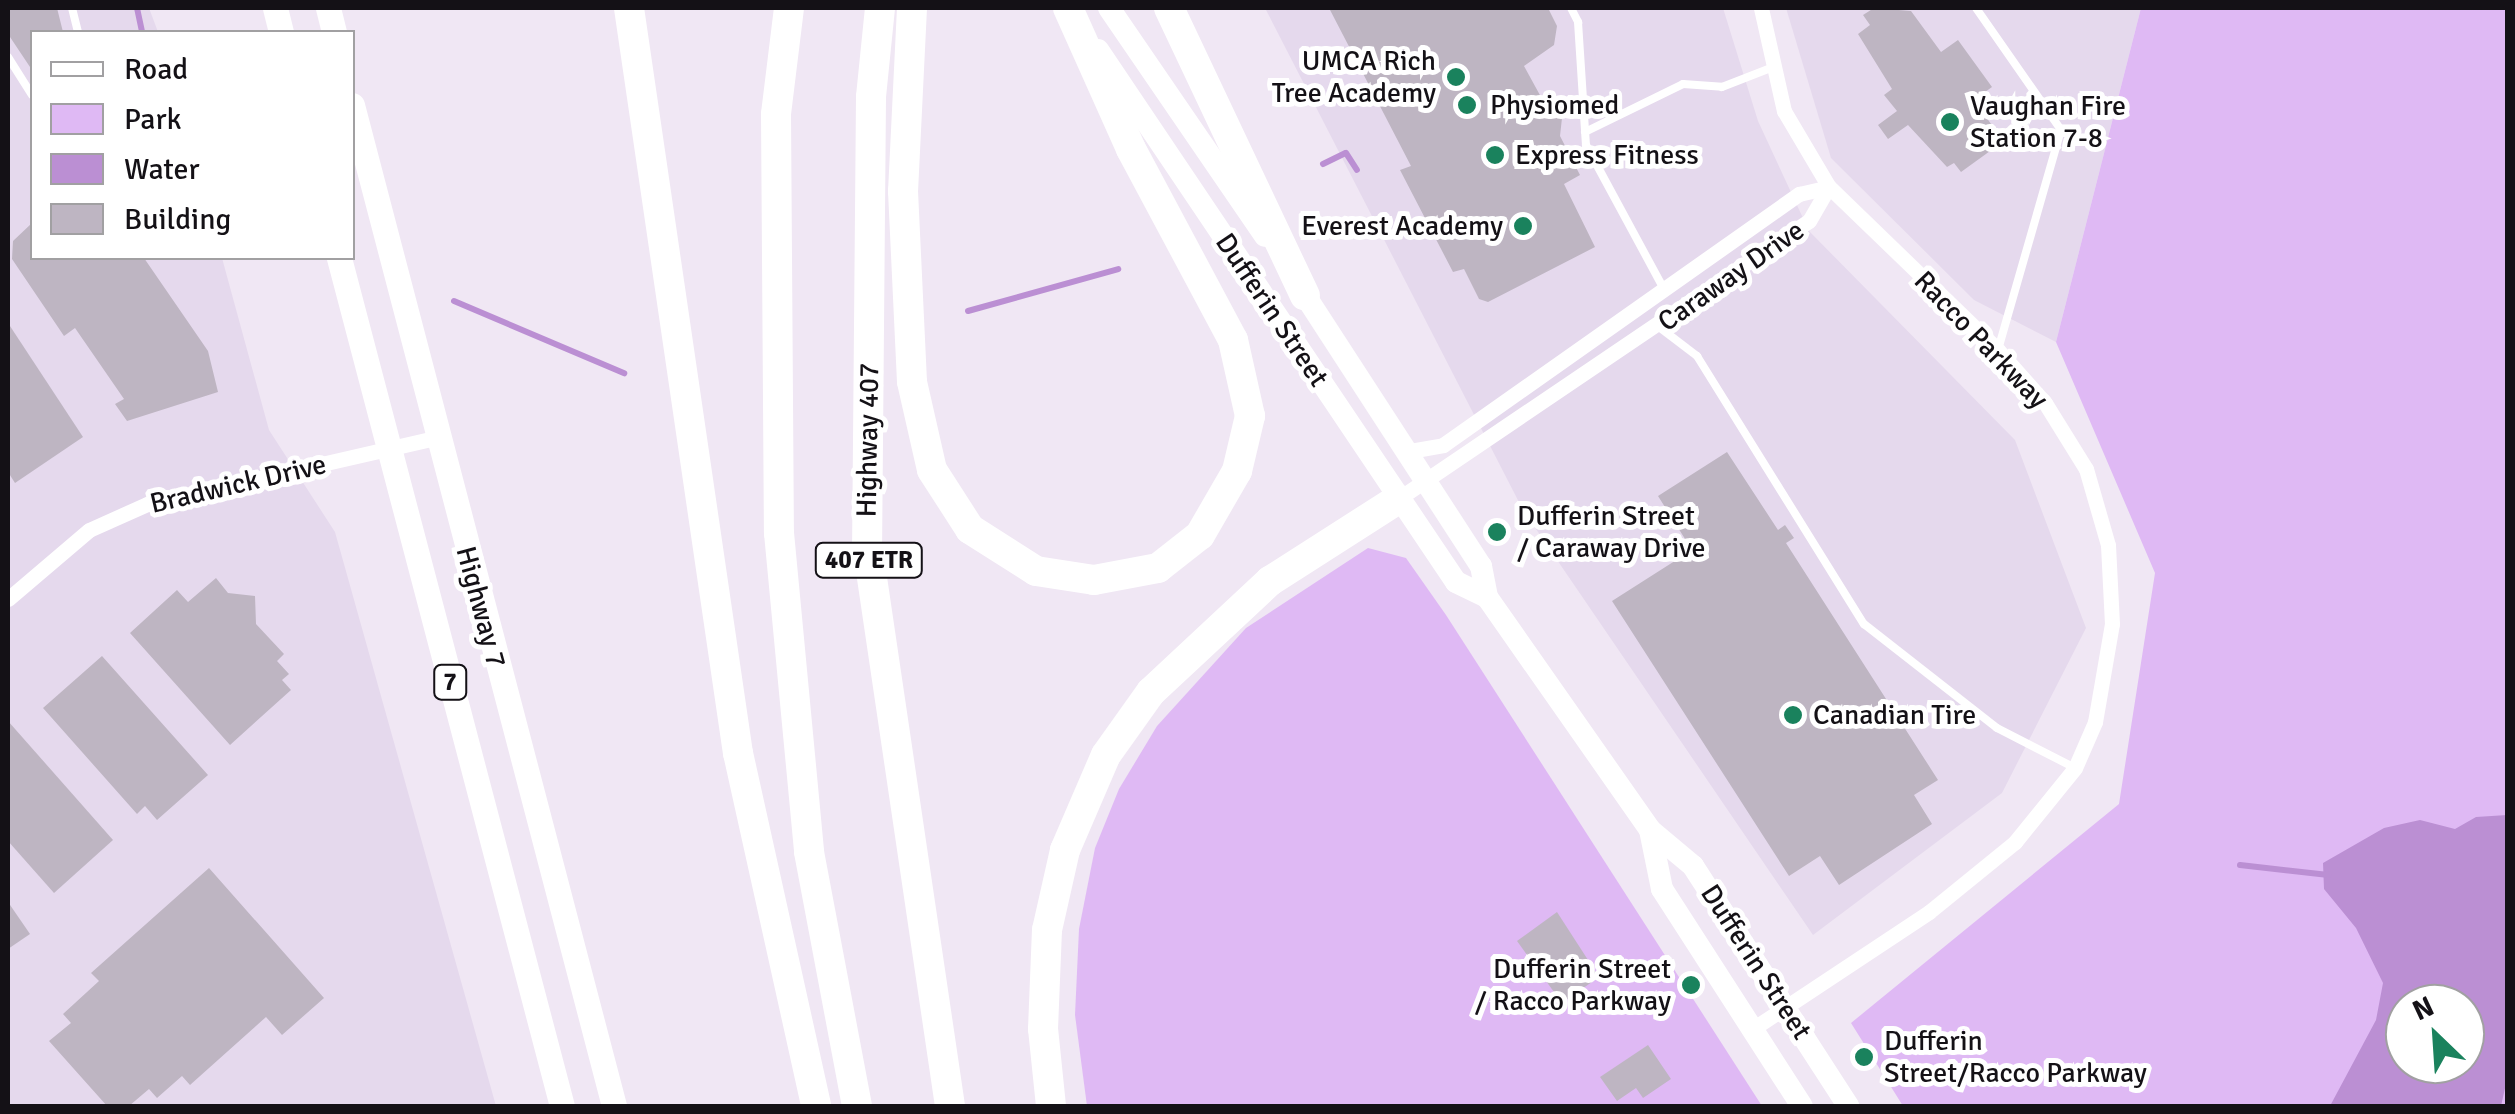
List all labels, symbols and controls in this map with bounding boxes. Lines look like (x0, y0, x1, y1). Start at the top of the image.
legend (30, 30, 355, 260)
place label: UMCA Rich Tree Academy (1272, 44, 1436, 110)
text: Road (124, 51, 188, 88)
marker: UMCA Rich Tree Academy (1445, 66, 1467, 88)
place label: Physiomed (1490, 88, 1619, 122)
place label: Vaughan Fire Station 7-8 (1970, 89, 2126, 155)
marker: Physiomed (1454, 92, 1480, 118)
text: Park (124, 101, 182, 138)
marker: Vaughan Fire Station 7-8 (1939, 111, 1961, 133)
place label: Express Fitness (1515, 138, 1699, 172)
marker: Express Fitness (1484, 144, 1506, 166)
text: Water (124, 151, 200, 188)
text: Building (124, 201, 231, 238)
place label: Everest Academy (1301, 209, 1503, 243)
street label: Caraway Drive (1652, 213, 1810, 339)
marker: Everest Academy (1512, 215, 1534, 237)
street label: Dufferin Street (1208, 227, 1336, 393)
street label: Racco Parkway (1907, 264, 2055, 416)
street label: Highway 407 (850, 362, 886, 518)
street label: Bradwick Drive (147, 447, 329, 521)
place label: Dufferin Street / Caraway Drive (1517, 499, 1706, 565)
marker: Dufferin Street / Caraway Drive (1486, 521, 1508, 543)
road number: 407 ETR (814, 540, 924, 580)
street label: Highway 7 (449, 543, 513, 671)
road number: 7 (432, 662, 468, 702)
place label: Canadian Tire (1813, 698, 1976, 732)
marker: Canadian Tire (1782, 704, 1804, 726)
street label: Dufferin Street (1693, 878, 1819, 1046)
place label: Dufferin Street / Racco Parkway (1475, 952, 1671, 1018)
marker: Dufferin Street / Racco Parkway (1680, 974, 1702, 996)
north arrow (2385, 984, 2485, 1084)
text: N (2407, 989, 2439, 1028)
place label: Dufferin Street/Racco Parkway (1884, 1024, 2147, 1090)
marker: Dufferin Street/Racco Parkway (1853, 1046, 1875, 1068)

